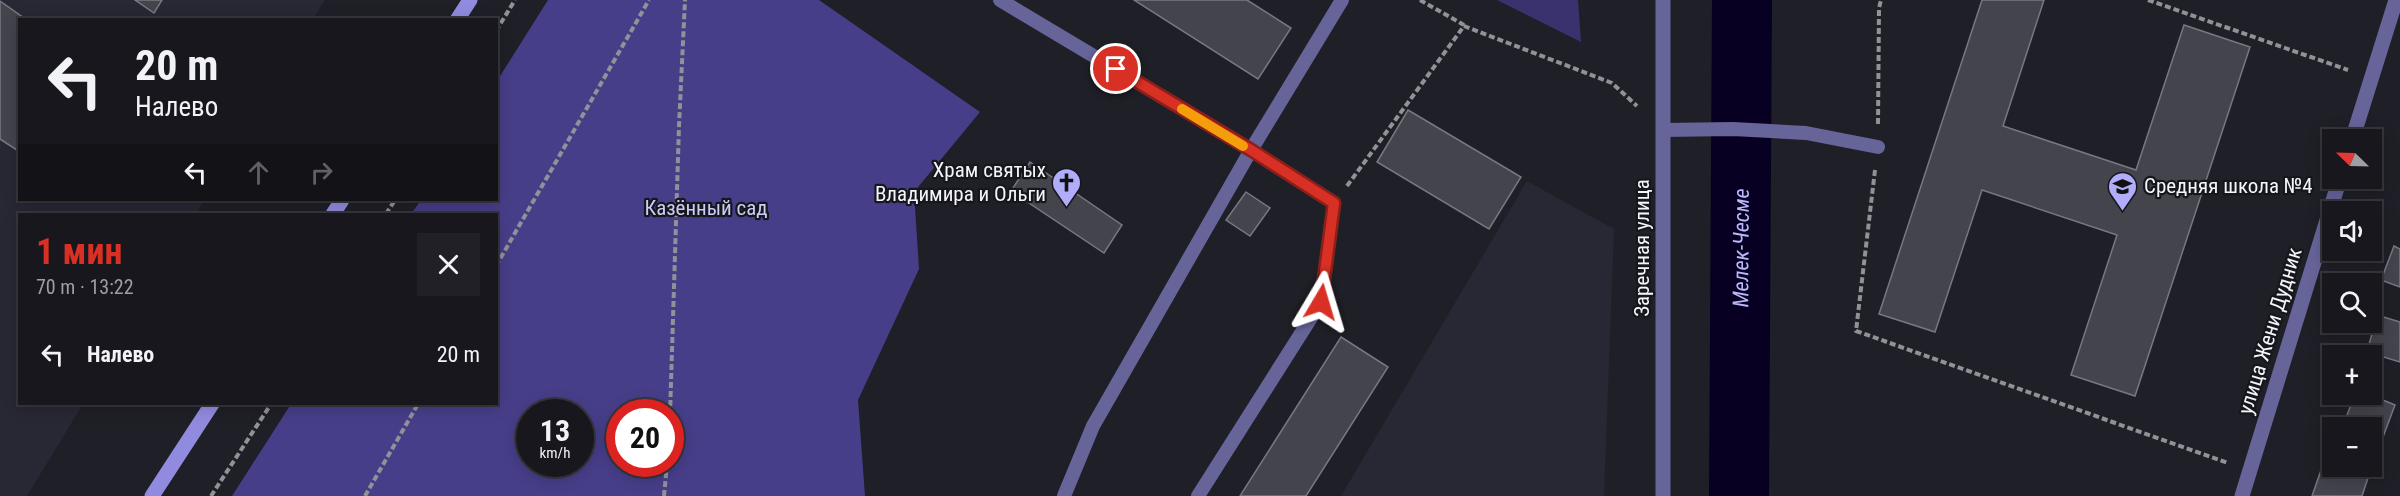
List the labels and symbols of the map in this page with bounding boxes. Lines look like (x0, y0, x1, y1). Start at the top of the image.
pin (1090, 43, 1141, 94)
north arrow (2322, 129, 2382, 189)
place label: Храм святых Владимира и Ольги (875, 158, 1046, 206)
church icon: Храм святых Владимира и Ольги (1051, 166, 1083, 208)
school or university icon: Средняя школа №4 (2107, 170, 2139, 212)
place label: Средняя школа №4 (2144, 174, 2313, 198)
street label: Заречная улица (1630, 179, 1654, 317)
water label: Мелек-Чесме (1728, 188, 1753, 308)
park label: Казённый сад (644, 196, 768, 220)
street label: улица Жени Дудник (2233, 245, 2307, 417)
position arrow (1289, 270, 1353, 334)
speed limit sign: 20 (606, 399, 684, 477)

